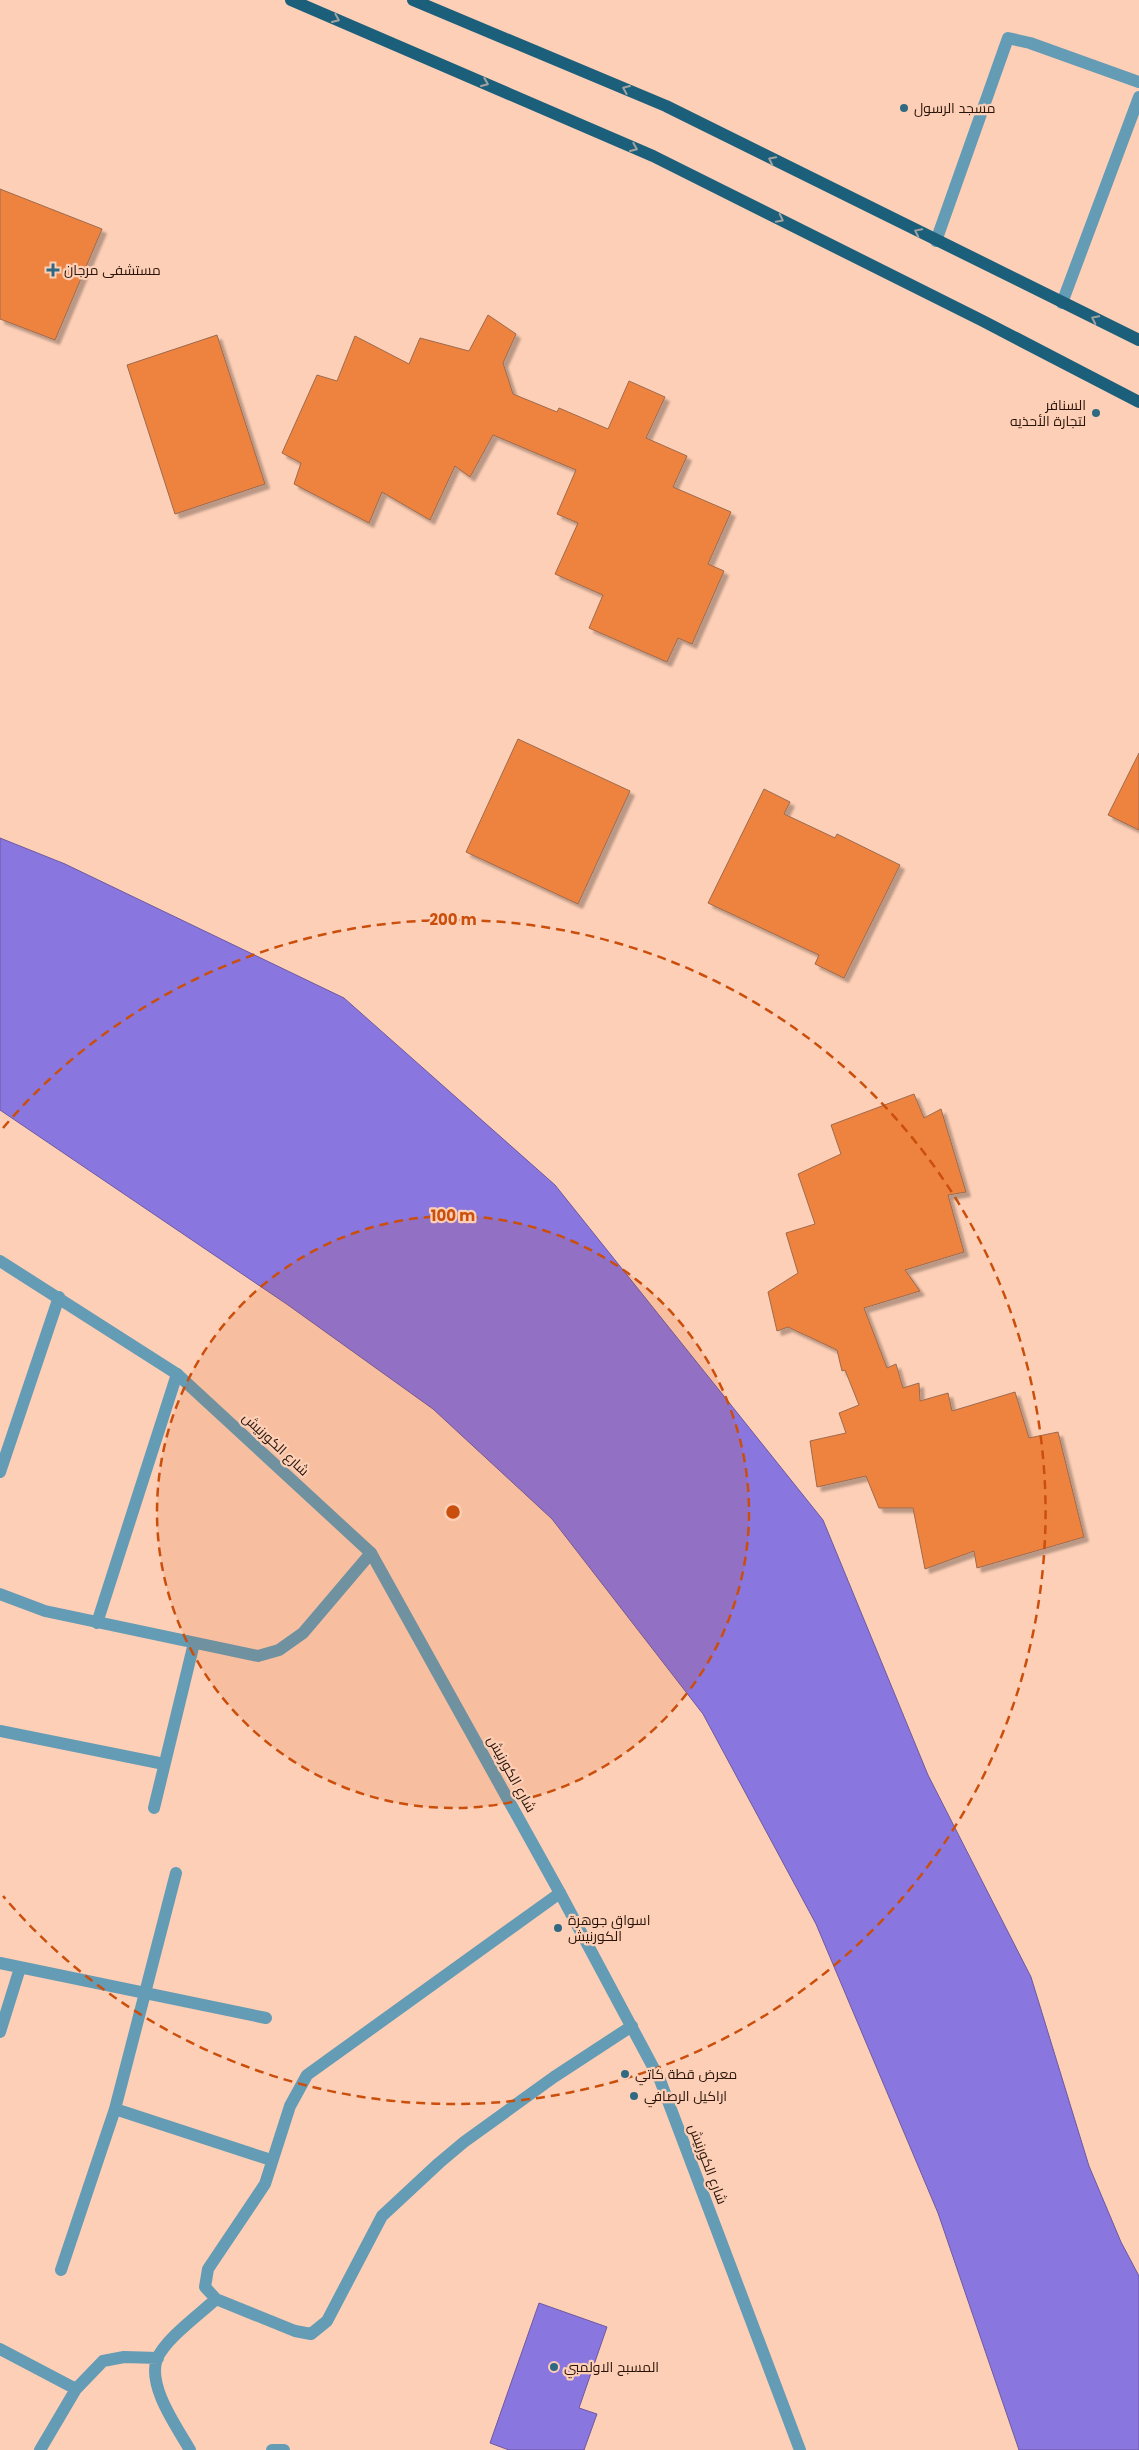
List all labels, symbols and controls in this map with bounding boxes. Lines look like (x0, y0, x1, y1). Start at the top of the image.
one-way arrow (331, 13, 340, 24)
one-way arrow (480, 77, 489, 88)
one-way arrow (622, 85, 631, 96)
place label: مسجد الرسول (914, 98, 996, 118)
marker: مسجد الرسول (898, 102, 910, 114)
one-way arrow (629, 141, 638, 152)
one-way arrow (769, 156, 778, 166)
one-way arrow (775, 213, 784, 223)
one-way arrow (914, 228, 923, 238)
place label: مستشفى مرجان (64, 260, 161, 280)
marker: مستشفى مرجان (46, 263, 60, 277)
one-way arrow (1091, 315, 1100, 325)
place label: السنافر لتجارة الأحذيه (1010, 395, 1086, 431)
marker: السنافر لتجارة الأحذيه (1090, 407, 1102, 419)
text: 200 m (429, 909, 477, 930)
text: 100 m (431, 1205, 475, 1226)
street label: شارع الكورنيش (238, 1408, 314, 1480)
centre of rings (444, 1503, 462, 1521)
street label: شارع الكورنيش (483, 1732, 541, 1816)
place label: اسواق جوهرة الكورنيش (568, 1910, 650, 1946)
marker: اسواق جوهرة الكورنيش (552, 1922, 564, 1934)
place label: معرض قطة كاتي (635, 2064, 737, 2086)
marker: معرض قطة كاتي (619, 2068, 631, 2080)
place label: اراكيل الرصافي (644, 2086, 727, 2108)
marker: اراكيل الرصافي (628, 2090, 640, 2102)
street label: شارع الكورنيش (683, 2121, 733, 2207)
place label: المسبح الاولمبي (564, 2357, 659, 2379)
marker: المسبح الاولمبي (548, 2361, 560, 2373)

